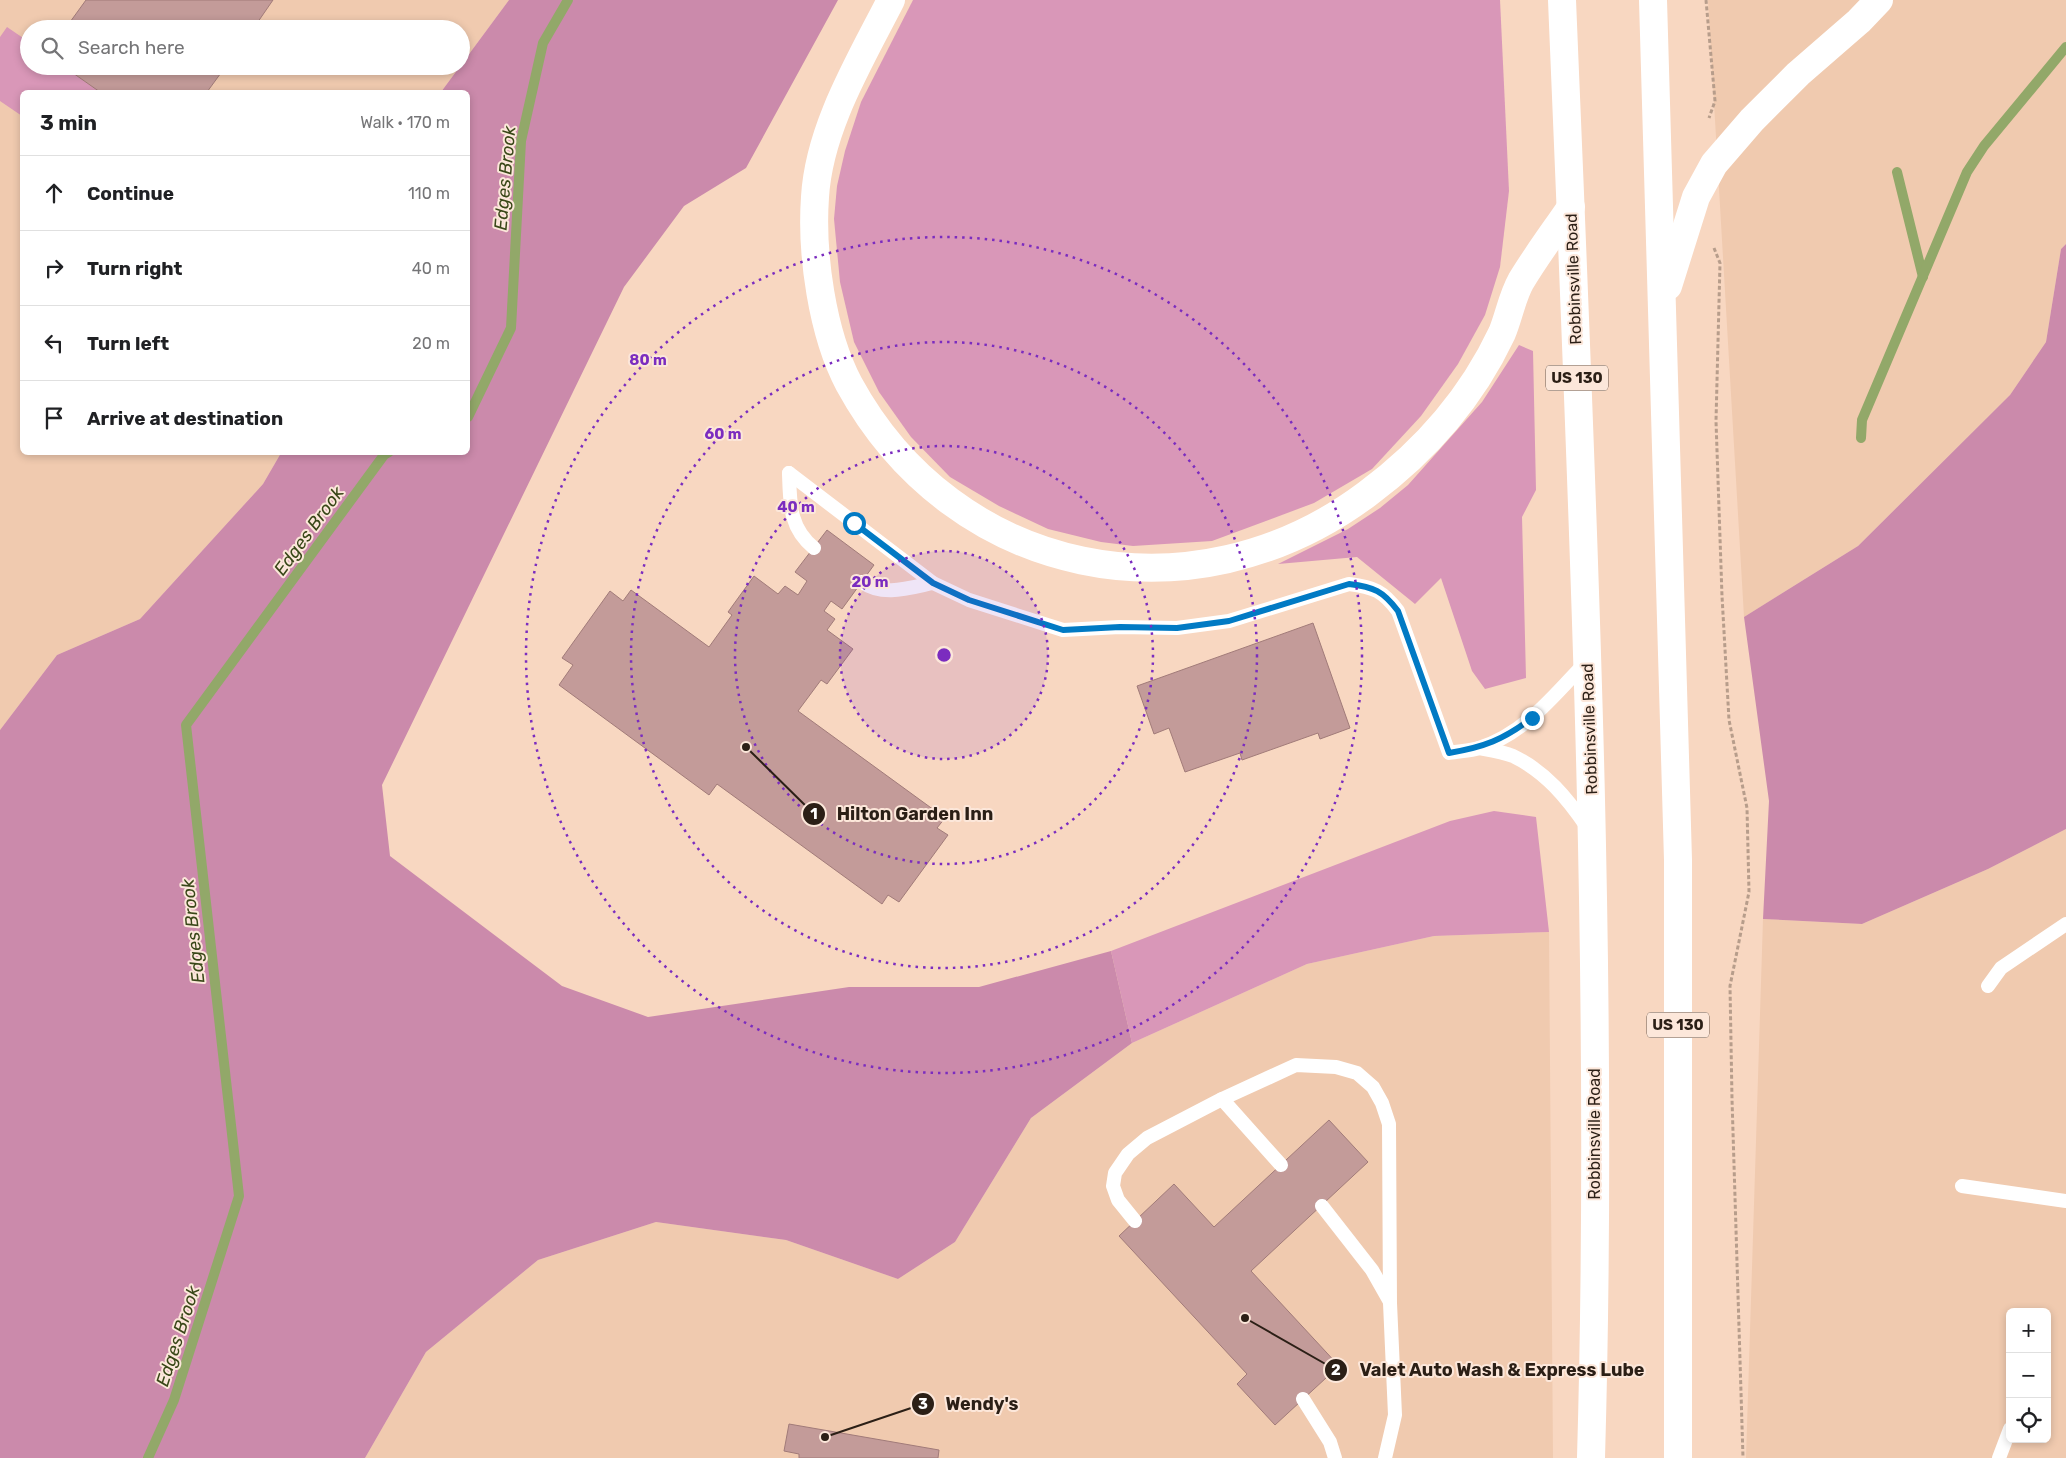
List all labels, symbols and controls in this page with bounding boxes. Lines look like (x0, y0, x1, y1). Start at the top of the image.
search box (20, 20, 470, 75)
icon: search (38, 34, 66, 62)
text: Search here (78, 36, 185, 59)
text: 3 min (40, 110, 97, 135)
text: Walk · 170 m (360, 113, 450, 132)
water label: Edges Brook (489, 124, 521, 231)
icon: ahead (40, 179, 68, 207)
text: Continue (87, 182, 174, 205)
text: 110 m (408, 184, 450, 203)
street label: Robbinsville Road (1562, 213, 1585, 345)
icon: right (40, 254, 68, 282)
text: Turn right (87, 257, 182, 280)
text: 40 m (412, 259, 450, 278)
icon: left (40, 329, 68, 357)
text: Turn left (87, 332, 169, 355)
text: 20 m (412, 334, 450, 353)
text: 80 m (629, 351, 667, 369)
road number: US 130 (1546, 366, 1608, 390)
icon: arrive (40, 404, 68, 432)
text: Arrive at destination (87, 407, 283, 430)
text: 60 m (705, 425, 741, 443)
water label: Edges Brook (269, 482, 349, 580)
text: 40 m (777, 498, 815, 516)
route start (843, 512, 866, 535)
text: 20 m (852, 573, 888, 591)
centre of rings (935, 646, 953, 664)
street label: Robbinsville Road (1578, 663, 1601, 795)
route end (1521, 707, 1544, 730)
callout: Hilton Garden Inn (802, 797, 1003, 830)
text: Hilton Garden Inn (837, 803, 993, 825)
text: 1 (810, 805, 818, 823)
water label: Edges Brook (177, 877, 209, 984)
road number: US 130 (1647, 1012, 1709, 1038)
street label: Robbinsville Road (1585, 1068, 1604, 1200)
water label: Edges Brook (151, 1282, 205, 1389)
map controls (2006, 1308, 2051, 1443)
button: + (2006, 1308, 2051, 1353)
button: − (2006, 1353, 2051, 1398)
callout: Valet Auto Wash & Express Lube (1324, 1354, 1654, 1387)
text: Valet Auto Wash & Express Lube (1359, 1359, 1645, 1381)
text: 2 (1331, 1361, 1341, 1379)
callout: Wendy's (911, 1387, 1029, 1420)
text: Wendy's (945, 1393, 1019, 1415)
text: 3 (918, 1395, 928, 1413)
button: locate (2006, 1398, 2051, 1443)

